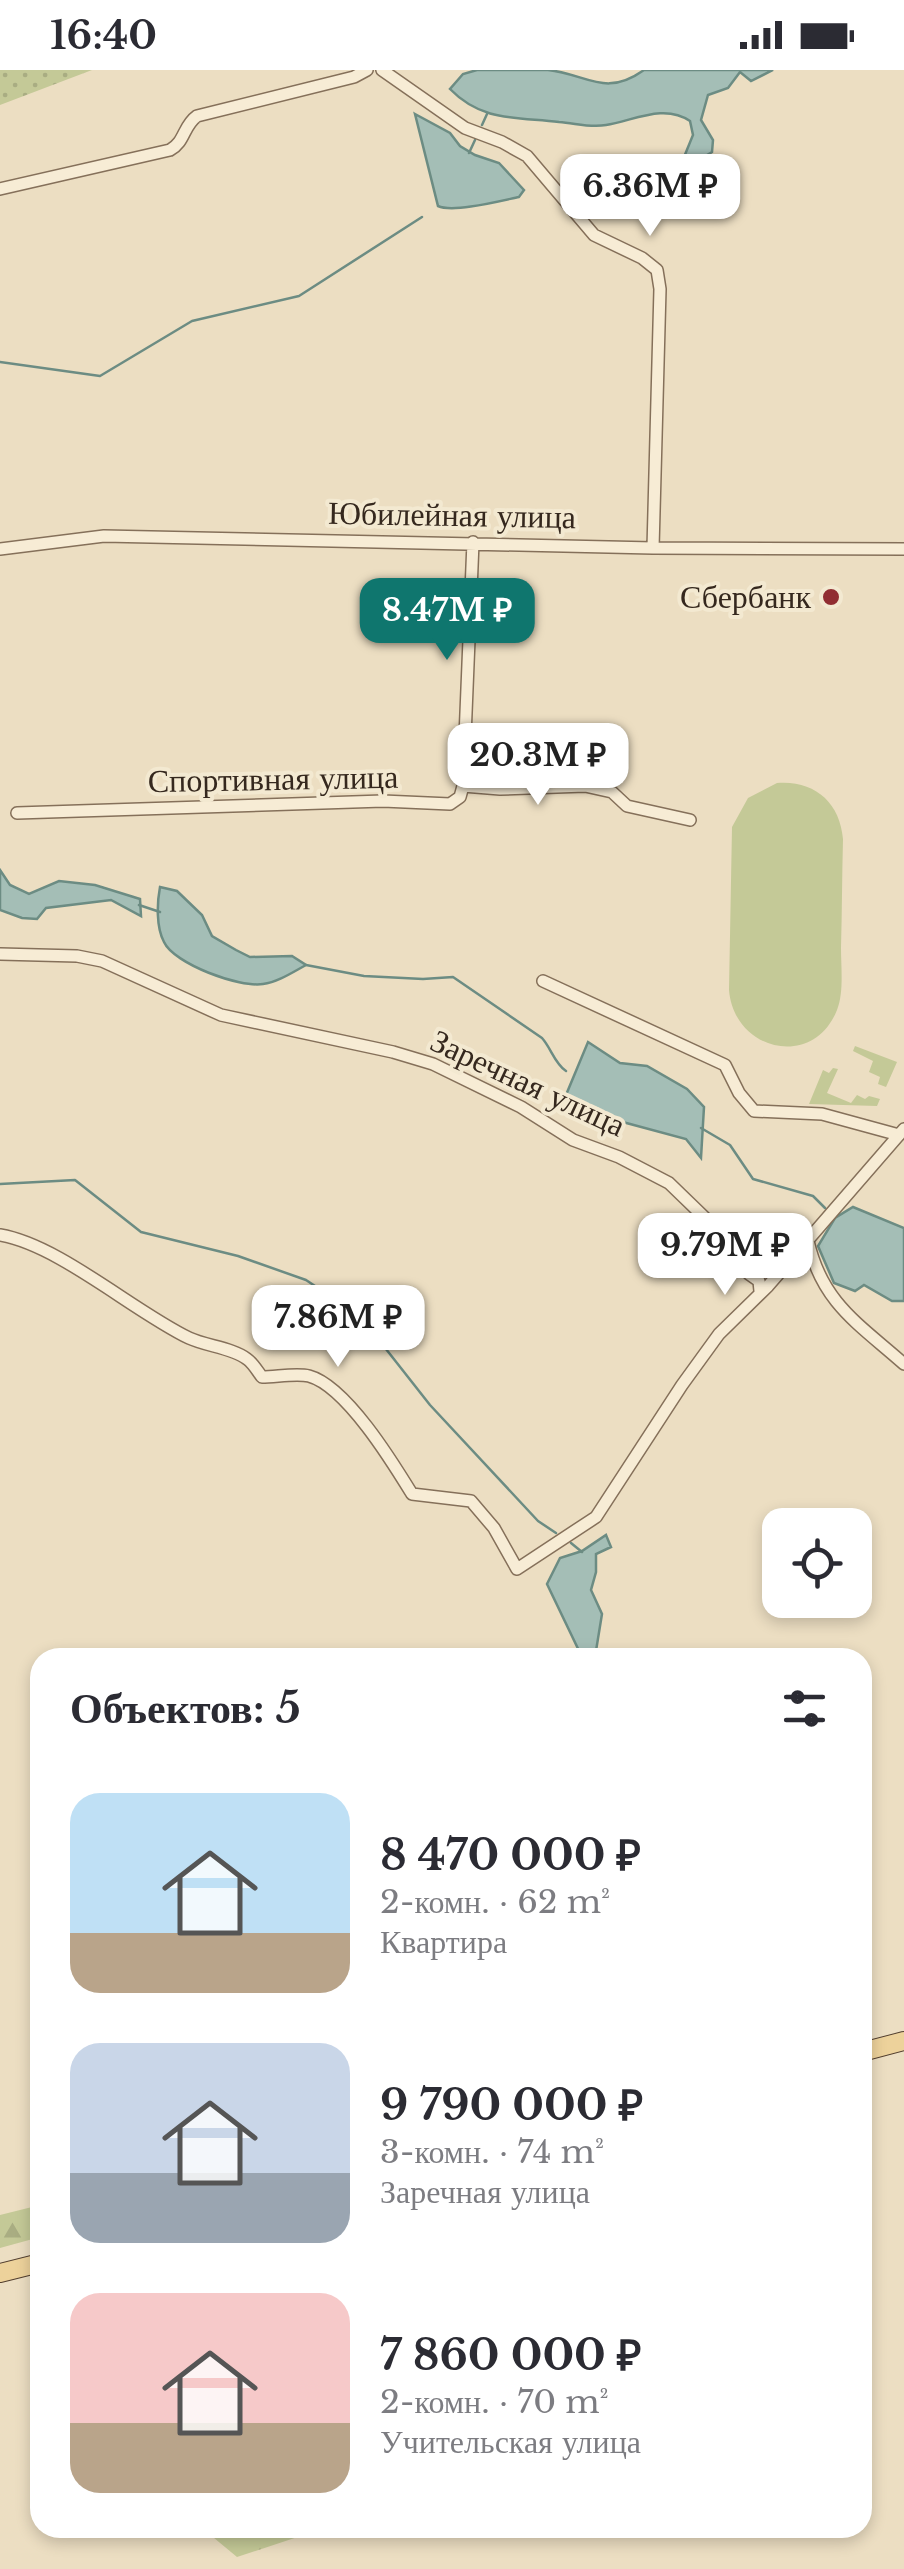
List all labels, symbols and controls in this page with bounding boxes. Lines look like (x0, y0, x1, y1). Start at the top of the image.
text: 16:40 (50, 12, 157, 59)
pin: 6.36M ₽ (558, 154, 742, 239)
text: 6.36M ₽ (582, 166, 718, 206)
street label: Юбилейная улица (328, 493, 576, 537)
place label: Сбербанк (680, 577, 811, 617)
pin: 8.47M ₽ (355, 578, 539, 663)
marker: Сбербанк (820, 586, 842, 608)
text: 8.47M ₽ (382, 590, 512, 630)
pin: 20.3M ₽ (446, 723, 630, 808)
text: 20.3M ₽ (470, 735, 606, 775)
street label: Спортивная улица (147, 757, 399, 801)
street label: Заречная улица (424, 1021, 632, 1145)
pin: 9.79M ₽ (633, 1213, 817, 1298)
text: 9.79M ₽ (660, 1225, 790, 1265)
pin: 7.86M ₽ (246, 1285, 430, 1370)
text: 7.86M ₽ (274, 1297, 402, 1337)
map controls (762, 1508, 872, 1618)
button: locate (762, 1508, 872, 1618)
icon: filters (777, 1681, 832, 1736)
text: Объектов: 5 (70, 1682, 301, 1734)
text: 8 470 000 ₽ (380, 1829, 641, 1881)
icon: home (150, 1833, 270, 1953)
text: 2-комн. · 62 m² (380, 1882, 610, 1922)
text: Квартира (380, 1922, 507, 1962)
text: 9 790 000 ₽ (380, 2079, 643, 2131)
icon: home (150, 2083, 270, 2203)
text: 3-комн. · 74 m² (380, 2132, 604, 2172)
text: Заречная улица (380, 2172, 590, 2212)
text: 7 860 000 ₽ (380, 2329, 641, 2381)
icon: home (150, 2333, 270, 2453)
text: 2-комн. · 70 m² (380, 2382, 609, 2422)
text: Учительская улица (380, 2422, 641, 2462)

